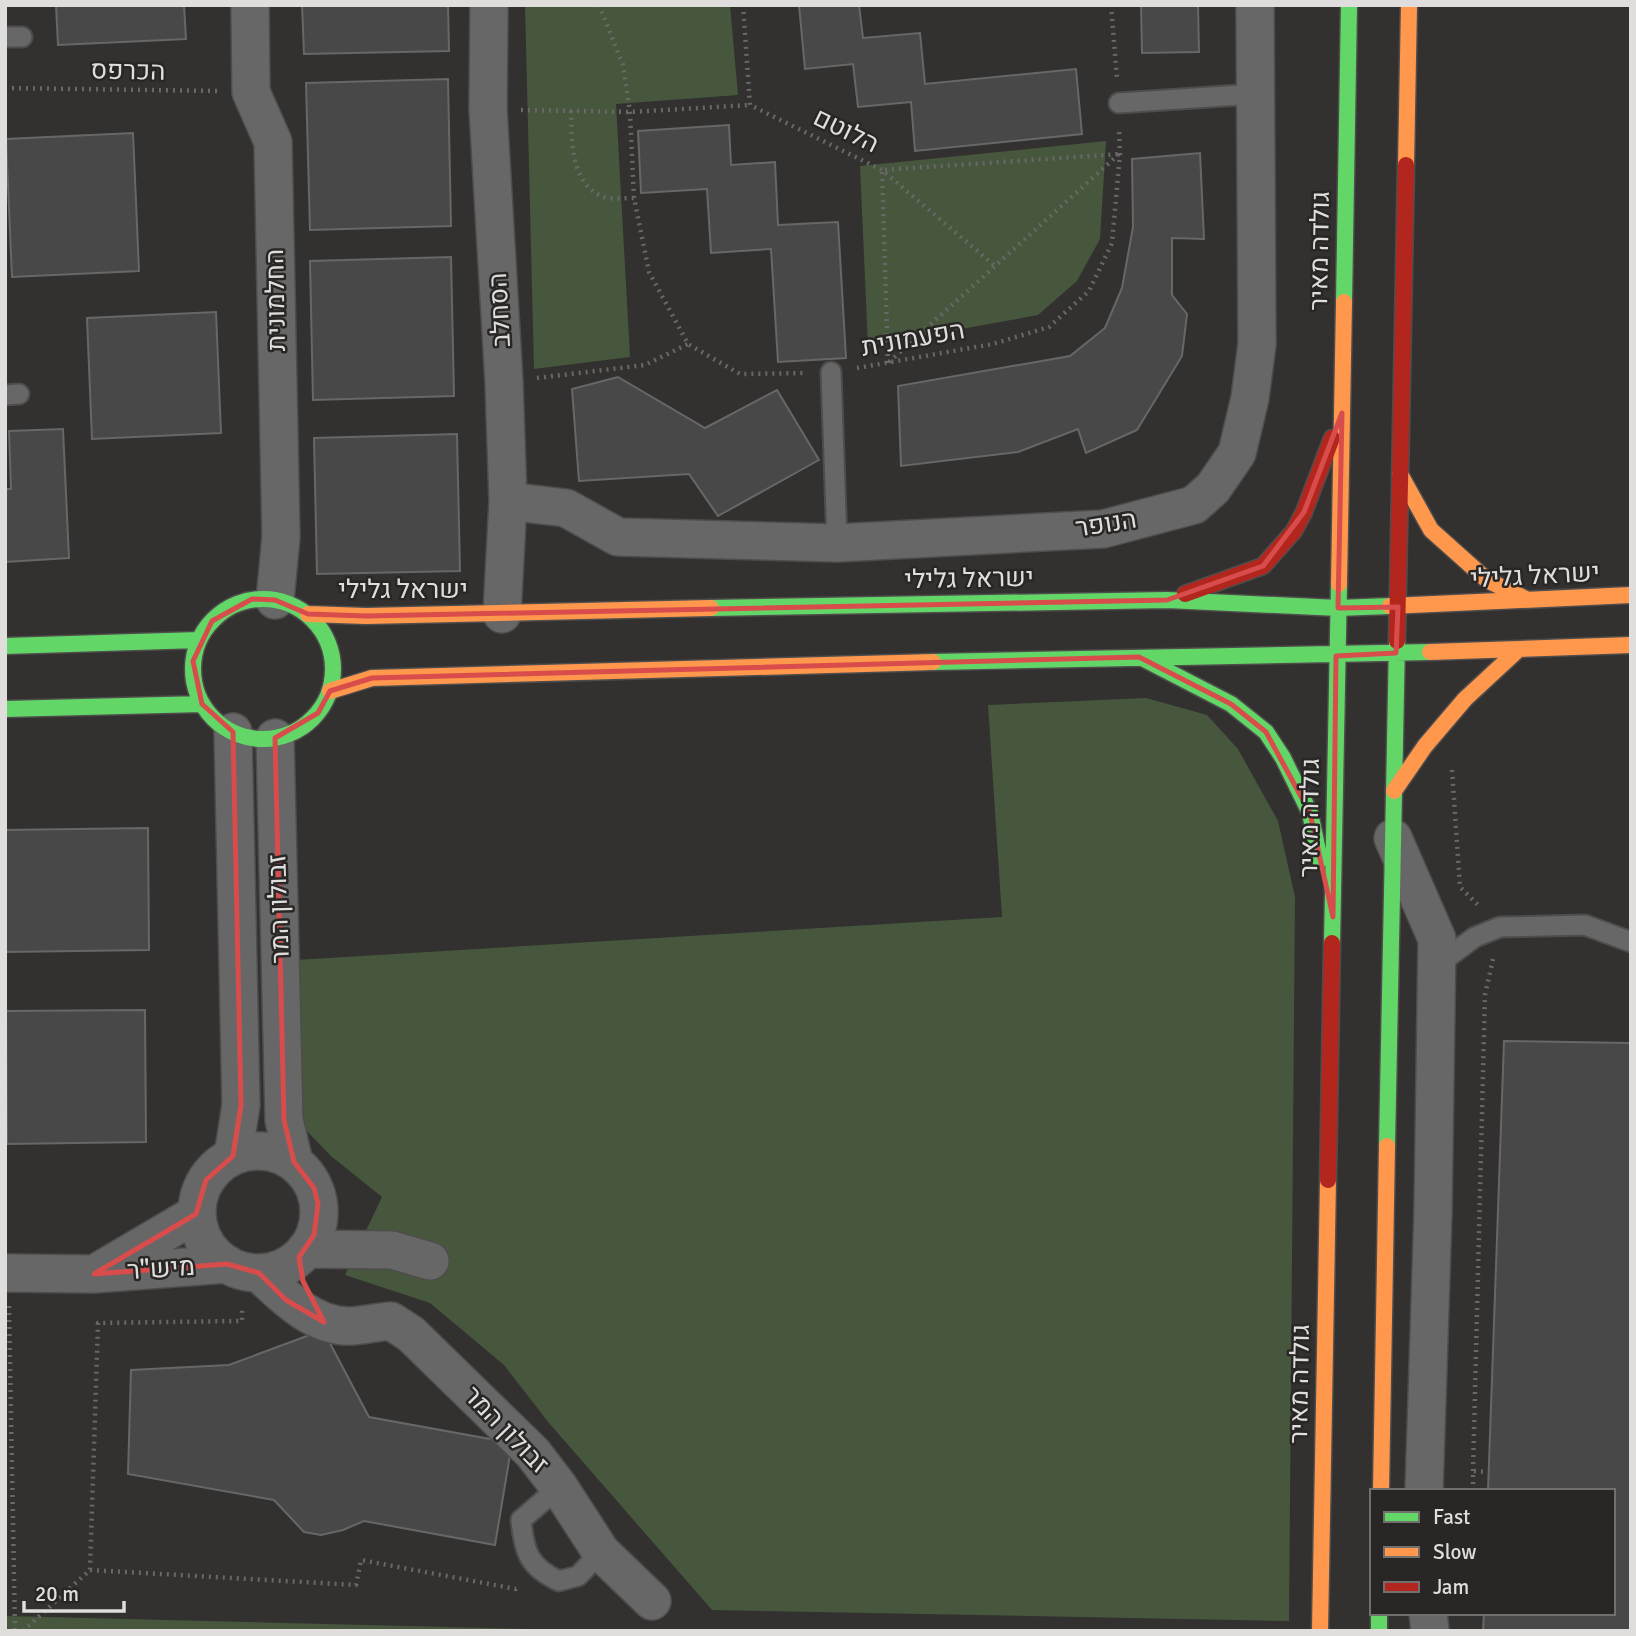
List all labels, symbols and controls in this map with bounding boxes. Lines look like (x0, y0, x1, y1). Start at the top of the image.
street label: הכרפס (90, 54, 166, 88)
street label: הלוטם (808, 102, 884, 160)
street label: גולדה מאיר (1303, 191, 1337, 311)
street label: החלמונית (259, 249, 293, 351)
street label: הסחלב (482, 272, 518, 348)
street label: הפעמונית (859, 314, 967, 364)
street label: הנופר (1073, 503, 1139, 545)
street label: ישראל גלילי (1470, 557, 1600, 595)
street label: ישראל גלילי (904, 562, 1034, 596)
street label: ישראל גלילי (338, 574, 468, 606)
street label: גולדה מאיר (1293, 758, 1327, 878)
street label: זבולון המר (261, 854, 297, 964)
street label: מיש"ר (126, 1251, 196, 1287)
street label: גולדה מאיר (1283, 1324, 1317, 1444)
street label: זבולון המר (457, 1380, 555, 1480)
legend (1370, 1489, 1615, 1615)
text: Fast (1433, 1504, 1470, 1530)
text: Slow (1433, 1539, 1477, 1565)
scale bar (24, 1570, 124, 1614)
text: Jam (1433, 1574, 1469, 1600)
text: 20 m (35, 1581, 79, 1607)

